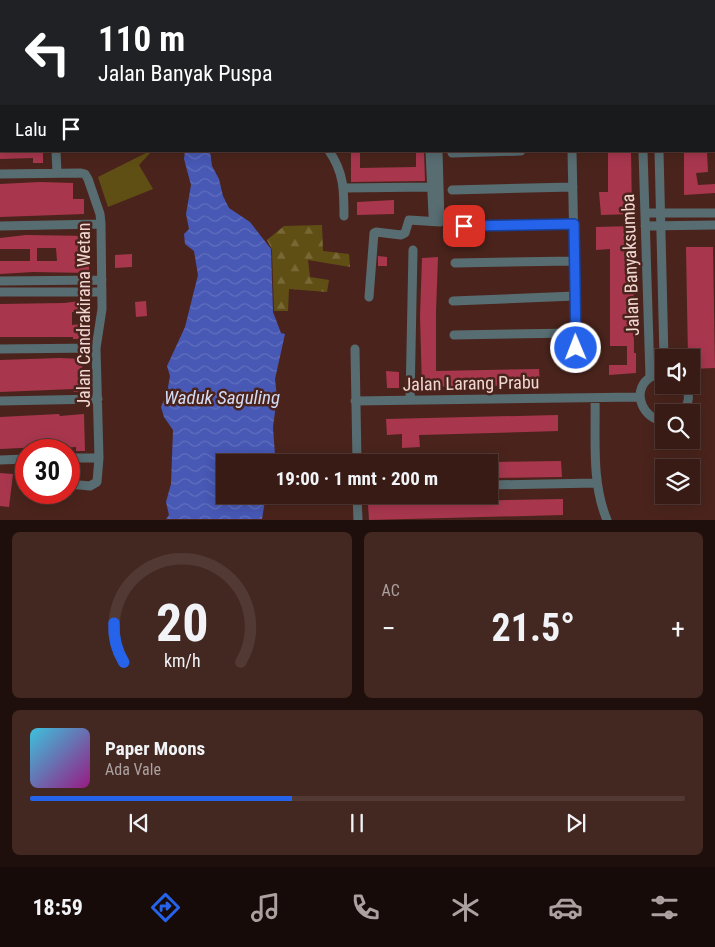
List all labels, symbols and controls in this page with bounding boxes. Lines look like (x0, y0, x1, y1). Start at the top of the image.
text: 110 m (98, 19, 185, 60)
icon: left (15, 20, 80, 85)
text: Jalan Banyak Puspa (98, 61, 272, 86)
icon: arrive (57, 115, 85, 143)
text: Lalu (15, 118, 47, 141)
street label: Jalan Banyaksumba (617, 194, 643, 336)
pin (443, 205, 485, 247)
icon: arrive (450, 212, 478, 240)
street label: Jalan Candrakirana Wetan (73, 222, 94, 408)
position arrow (549, 321, 601, 373)
map controls (655, 349, 700, 504)
button: sound (655, 349, 700, 394)
street label: Jalan Larang Prabu (402, 371, 540, 395)
water label: Waduk Saguling (164, 386, 280, 409)
button: search (655, 404, 700, 449)
speed limit sign: 30 (15, 439, 80, 504)
button: layers (655, 459, 700, 504)
text: 19:00 · 1 mnt · 200 m (276, 467, 438, 490)
text: AC (382, 581, 400, 600)
text: 20 (155, 593, 208, 654)
text: 21.5° (492, 606, 575, 650)
text: − (382, 612, 396, 645)
text: + (671, 612, 685, 645)
text: km/h (163, 650, 200, 671)
text: Paper Moons (105, 737, 205, 760)
text: Ada Vale (105, 760, 161, 779)
icon: previous (125, 809, 153, 837)
icon: pause (343, 809, 371, 837)
icon: next (562, 809, 590, 837)
icon: directions (148, 890, 183, 925)
icon: music (248, 890, 283, 925)
icon: phone (348, 890, 383, 925)
icon: climate (448, 890, 483, 925)
icon: car (548, 890, 583, 925)
icon: filters (647, 890, 682, 925)
text: 18:59 (32, 895, 83, 920)

